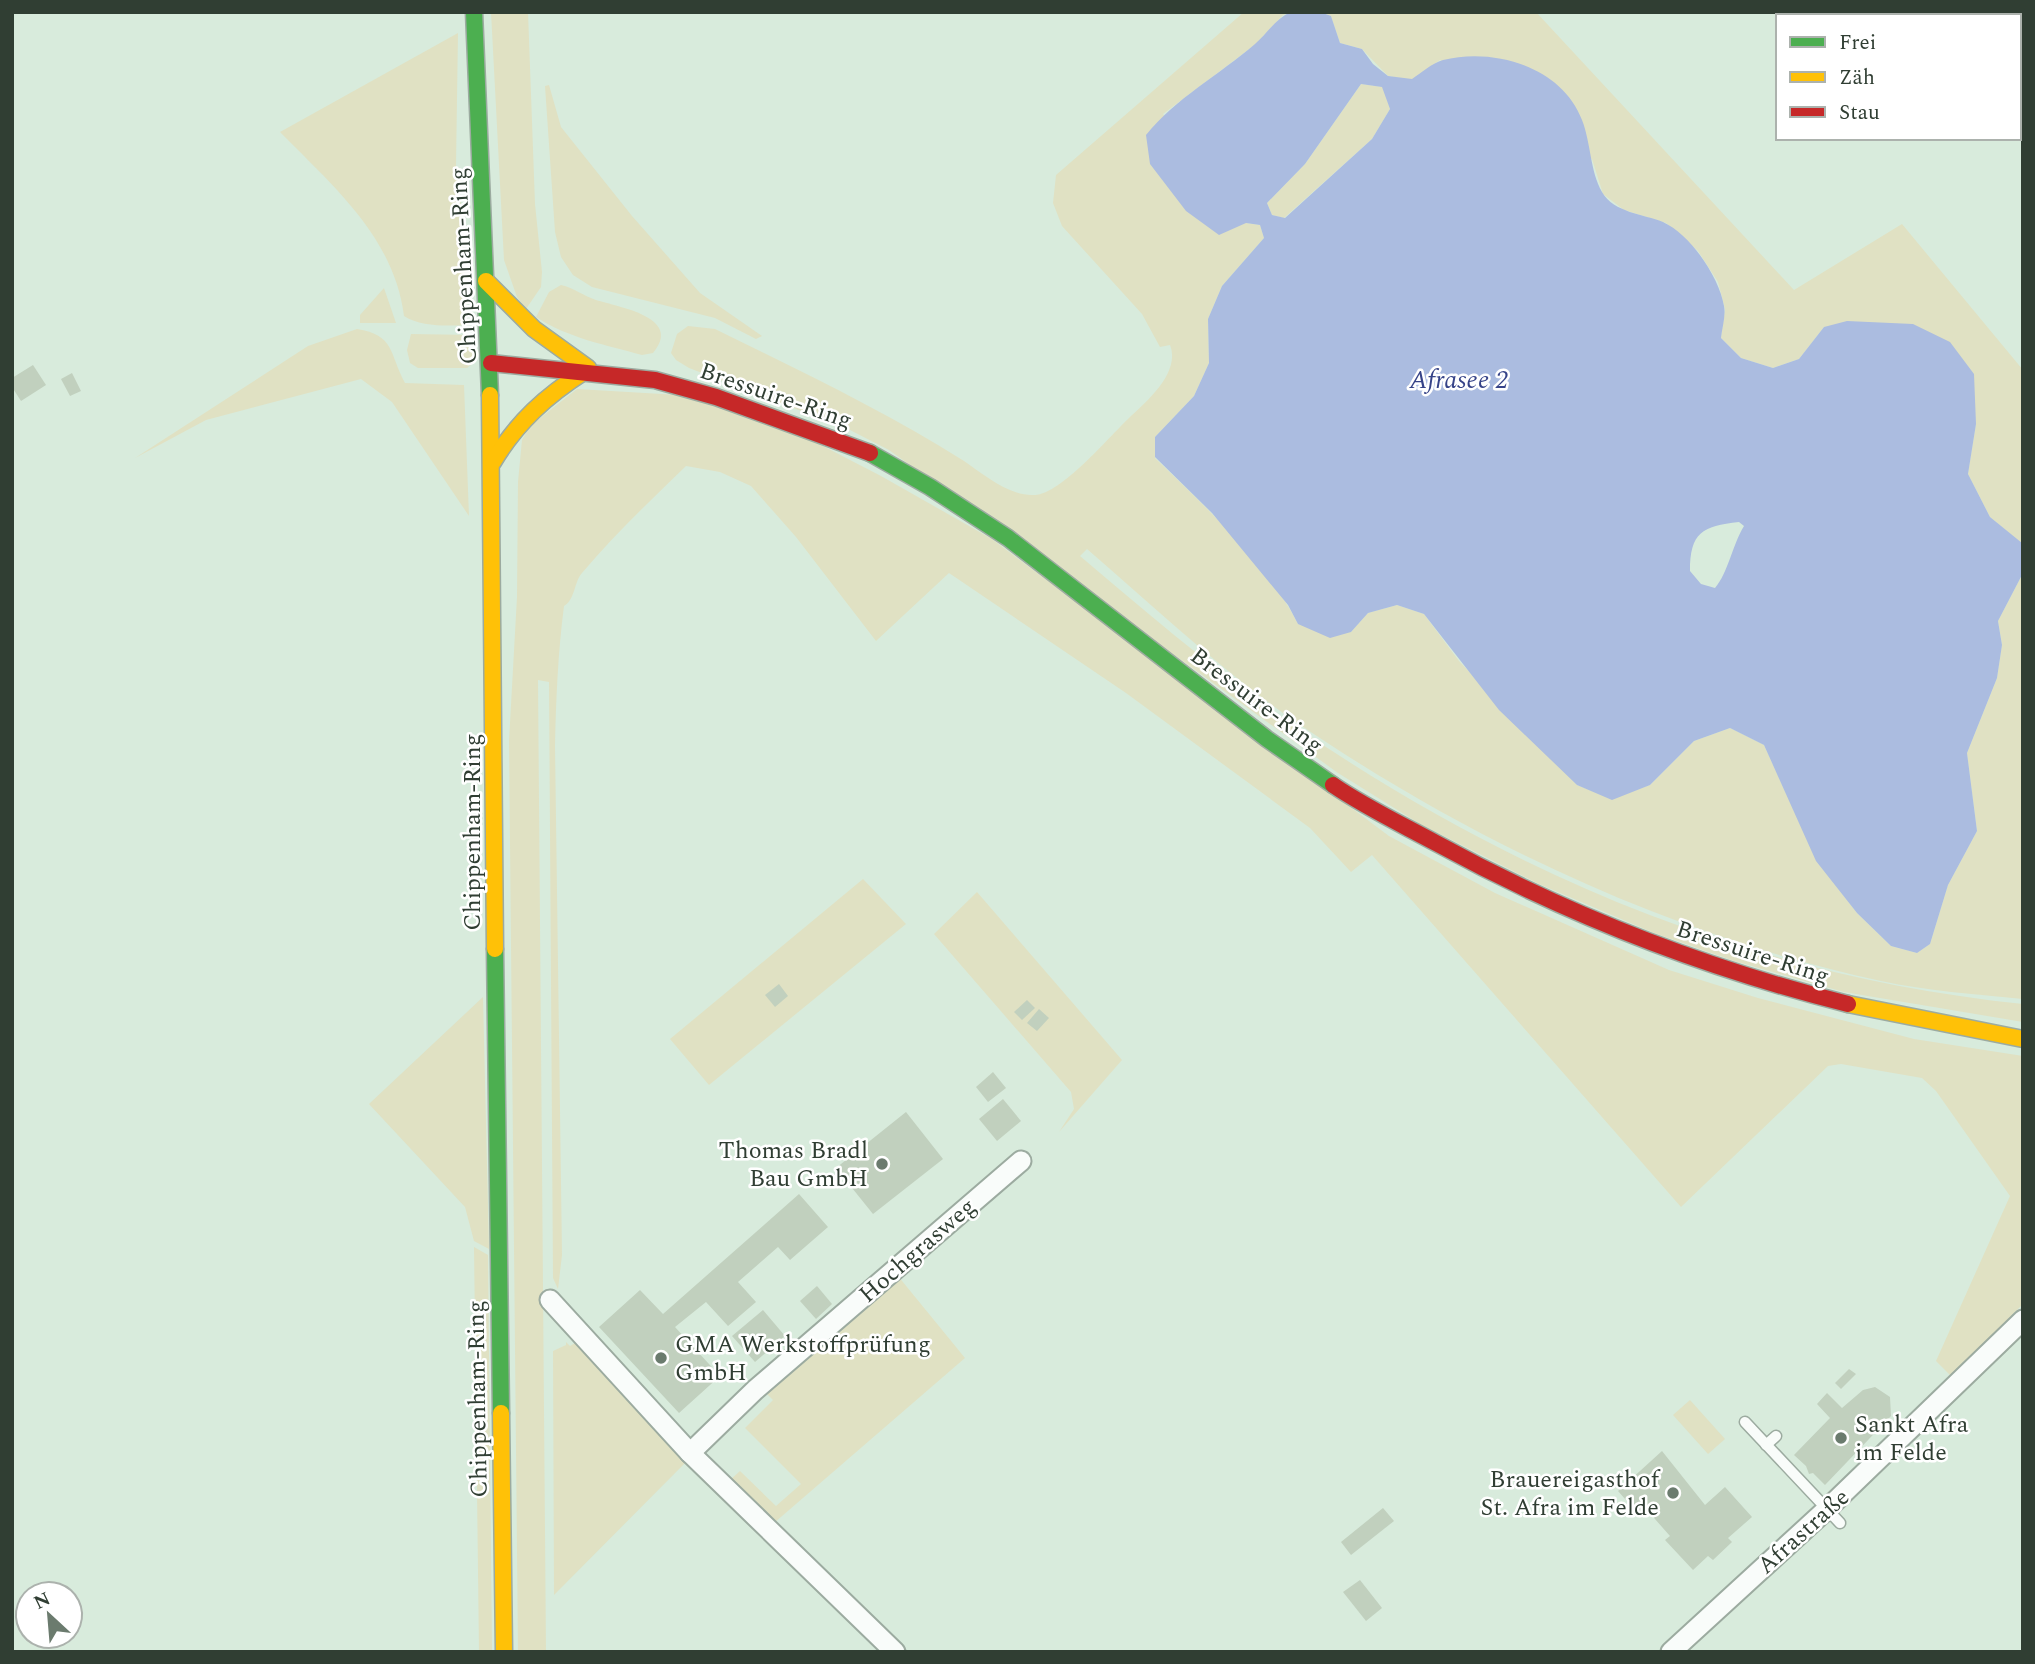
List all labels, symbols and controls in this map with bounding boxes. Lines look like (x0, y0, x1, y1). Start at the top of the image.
legend (1776, 14, 2021, 140)
text: Frei (1839, 27, 1876, 59)
text: Zäh (1839, 62, 1875, 94)
text: Stau (1839, 97, 1880, 129)
street label: Chippenham-Ring (441, 167, 487, 365)
street label: Bressuire-Ring (695, 353, 857, 439)
water label: Afrasee 2 (1408, 360, 1509, 400)
street label: Bressuire-Ring (1182, 639, 1331, 763)
street label: Chippenham-Ring (455, 733, 491, 931)
street label: Bressuire-Ring (1671, 911, 1834, 995)
place label: Thomas Bradl Bau GmbH (719, 1133, 868, 1197)
marker: Thomas Bradl Bau GmbH (874, 1156, 890, 1172)
street label: Hochgrasweg (851, 1189, 984, 1312)
street label: Chippenham-Ring (458, 1300, 498, 1498)
place label: GMA Werkstoffprüfung GmbH (675, 1327, 931, 1391)
marker: GMA Werkstoffprüfung GmbH (653, 1350, 669, 1366)
place label: Sankt Afra im Felde (1855, 1407, 1969, 1471)
marker: Sankt Afra im Felde (1833, 1430, 1849, 1446)
place label: Brauereigasthof St. Afra im Felde (1480, 1462, 1661, 1526)
street label: Afrastraße (1749, 1480, 1858, 1583)
marker: Brauereigasthof St. Afra im Felde (1665, 1485, 1681, 1501)
north arrow (14, 1580, 84, 1650)
text: N (29, 1585, 56, 1618)

